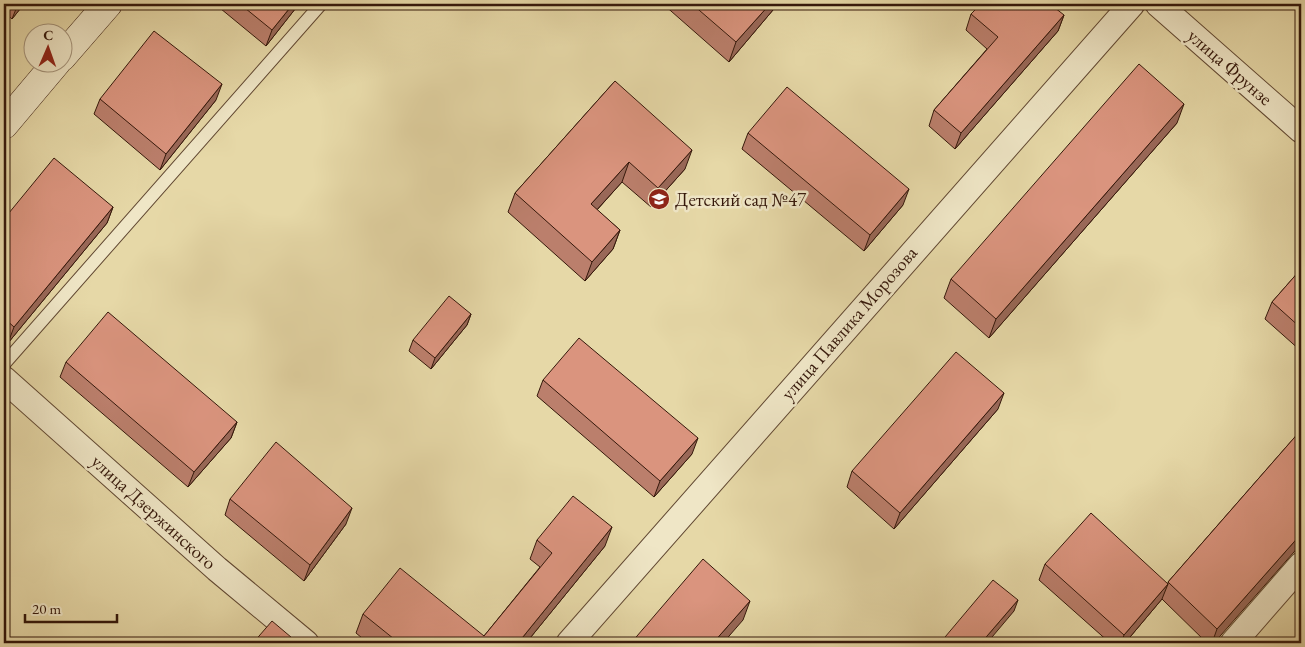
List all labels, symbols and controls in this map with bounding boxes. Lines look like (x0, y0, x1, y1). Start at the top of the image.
north arrow (22, 22, 72, 72)
street label: улица Фрунзе (1182, 23, 1278, 111)
text: С (43, 26, 54, 44)
school or university icon: Детский сад №47 (647, 187, 671, 211)
place label: Детский сад №47 (675, 187, 807, 212)
street label: улица Павлика Морозова (775, 241, 923, 405)
street label: улица Дзержинского (86, 449, 222, 575)
scale bar (25, 592, 118, 624)
text: 20 m (32, 599, 61, 618)

